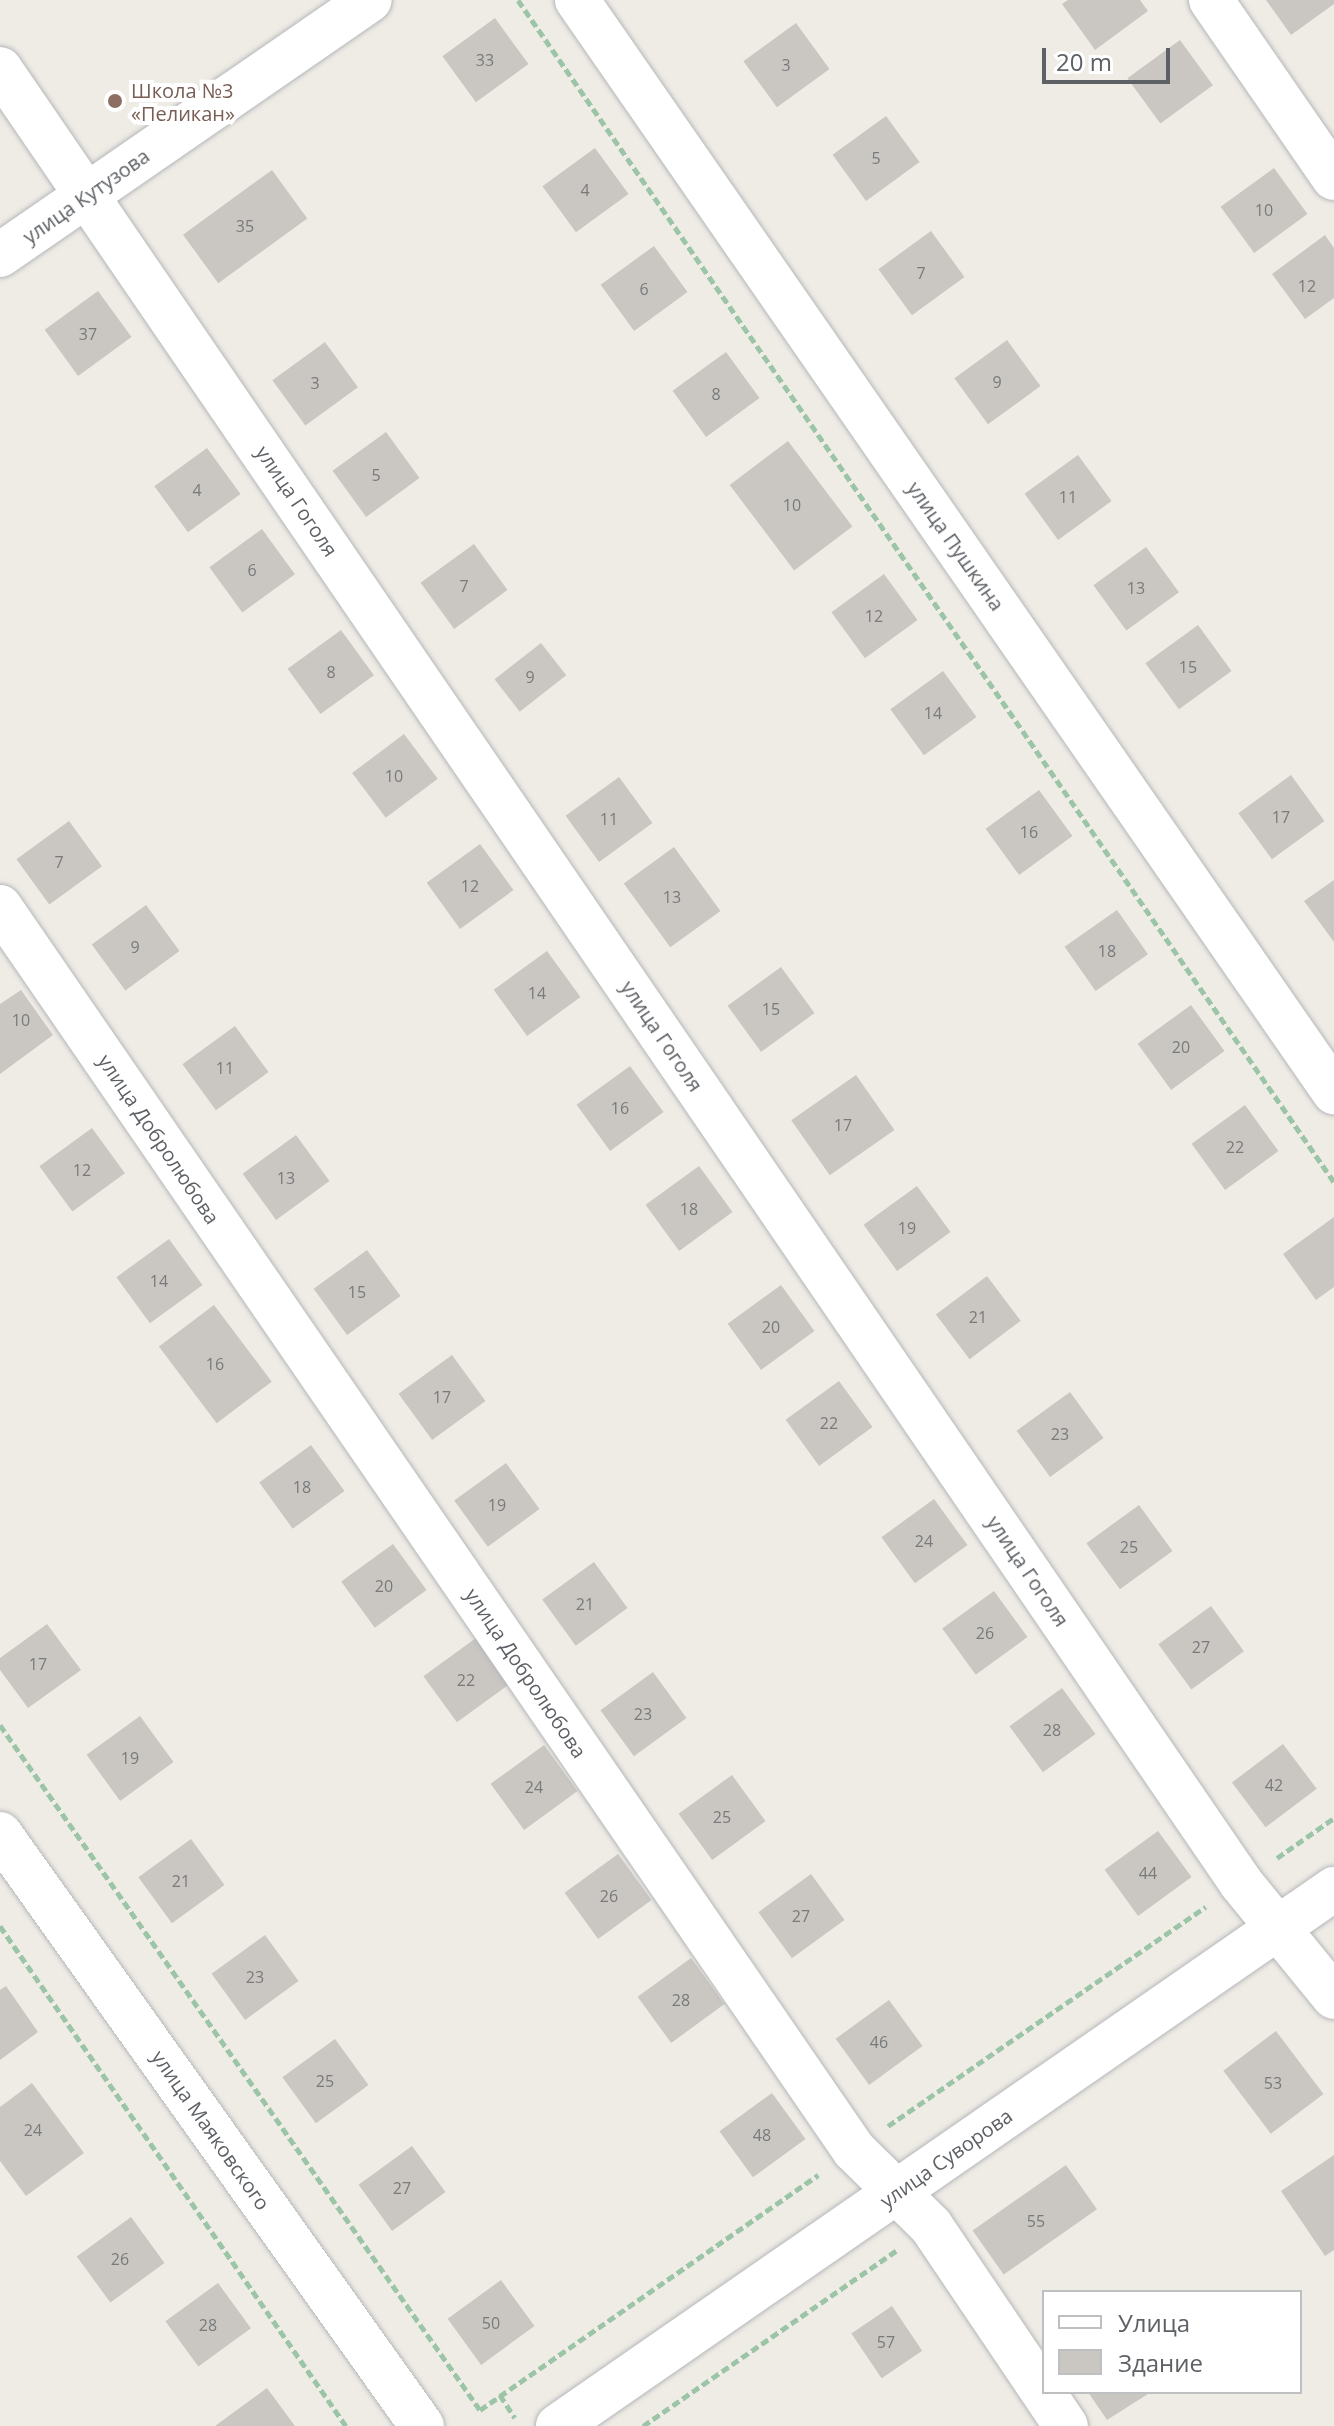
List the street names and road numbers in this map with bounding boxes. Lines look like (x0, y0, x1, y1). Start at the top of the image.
street label: улица Кутузова (18, 143, 154, 249)
street label: улица Гоголя (251, 441, 343, 561)
street label: улица Пушкина (903, 477, 1009, 615)
street label: улица Гоголя (616, 976, 708, 1096)
street label: улица Добролюбова (93, 1050, 225, 1228)
street label: улица Гоголя (982, 1511, 1074, 1631)
street label: улица Добролюбова (460, 1584, 592, 1762)
street label: улица Маяковского (147, 2045, 275, 2215)
street label: улица Суворова (875, 2103, 1017, 2213)

